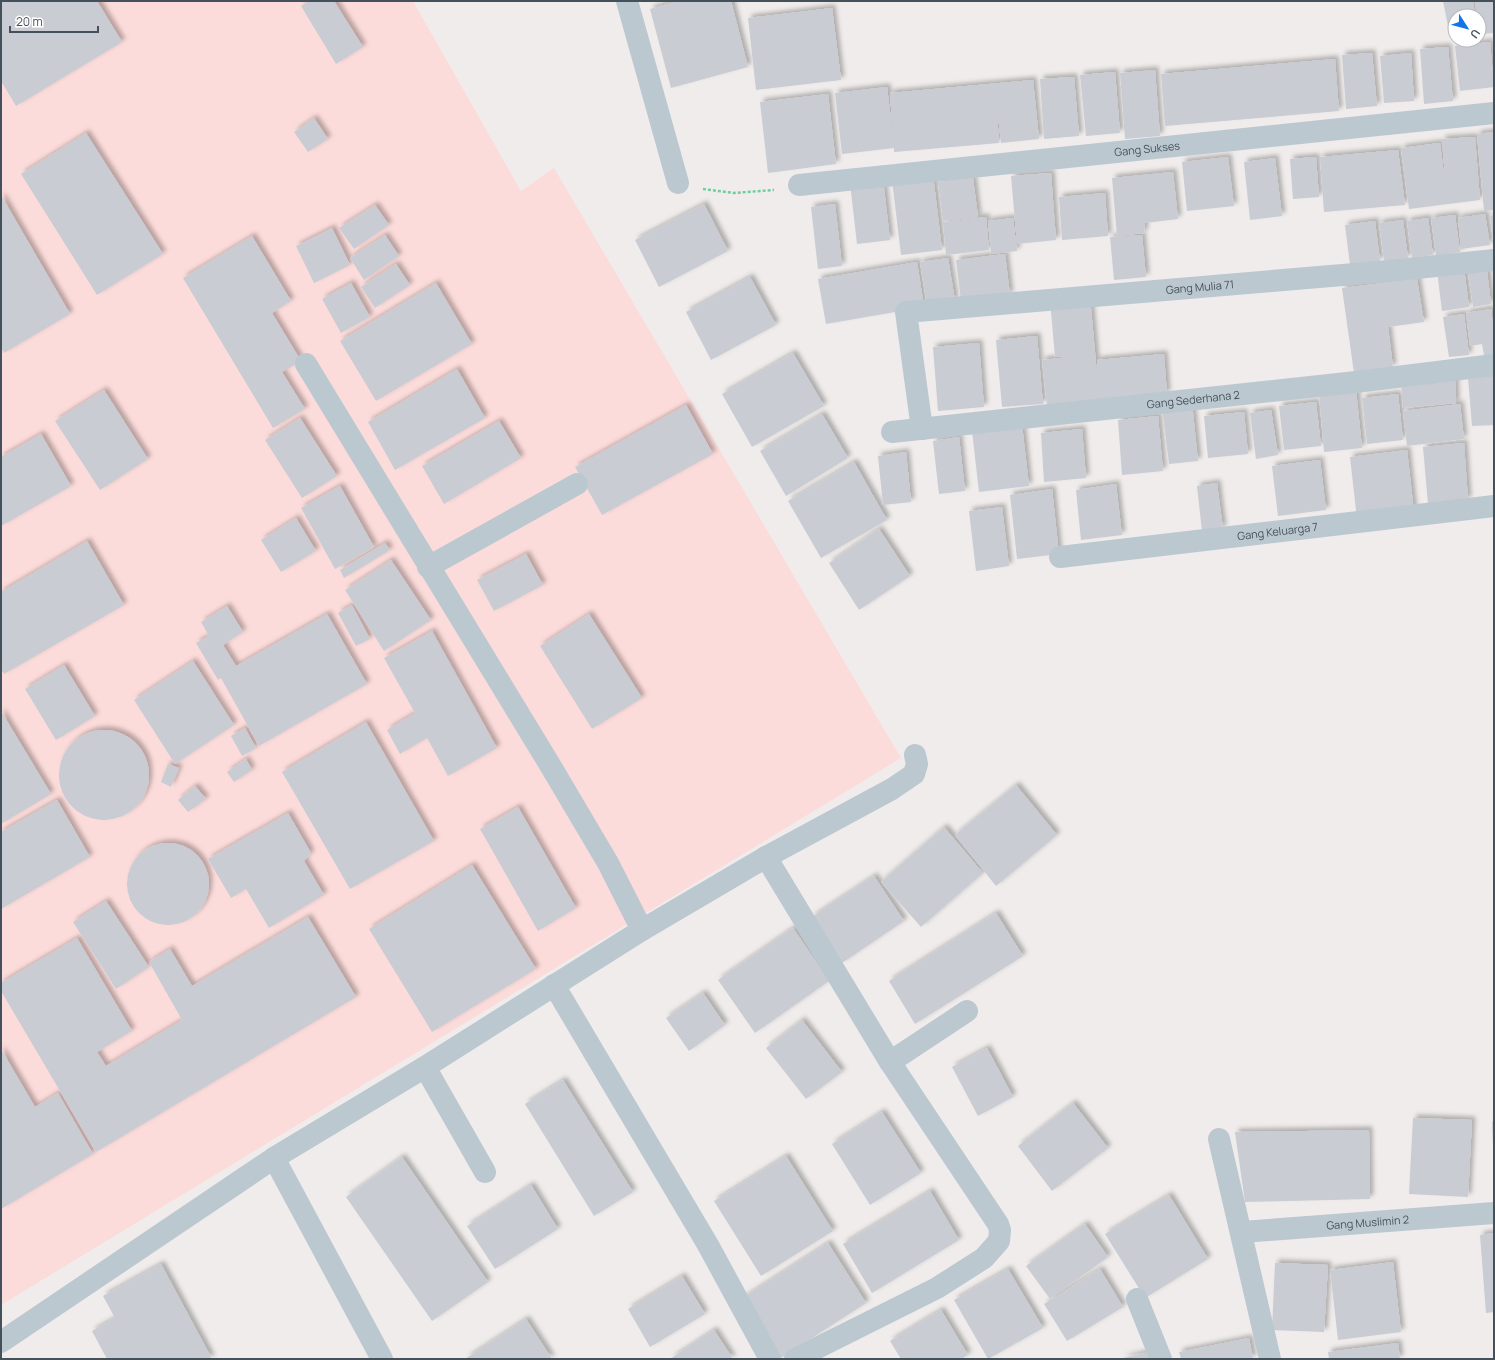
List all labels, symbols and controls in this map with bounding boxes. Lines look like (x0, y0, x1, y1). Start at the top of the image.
scale bar (10, 8, 98, 34)
north arrow (1447, 8, 1487, 48)
text: 20 m (16, 13, 43, 30)
text: U (1467, 27, 1484, 42)
street label: Gang Sukses (1114, 138, 1181, 159)
street label: Gang Mulia 71 (1165, 276, 1234, 297)
street label: Gang Sederhana 2 (1146, 387, 1240, 411)
street label: Gang Keluarga 7 (1236, 519, 1319, 543)
street label: Gang Muslimin 2 (1326, 1211, 1409, 1233)

